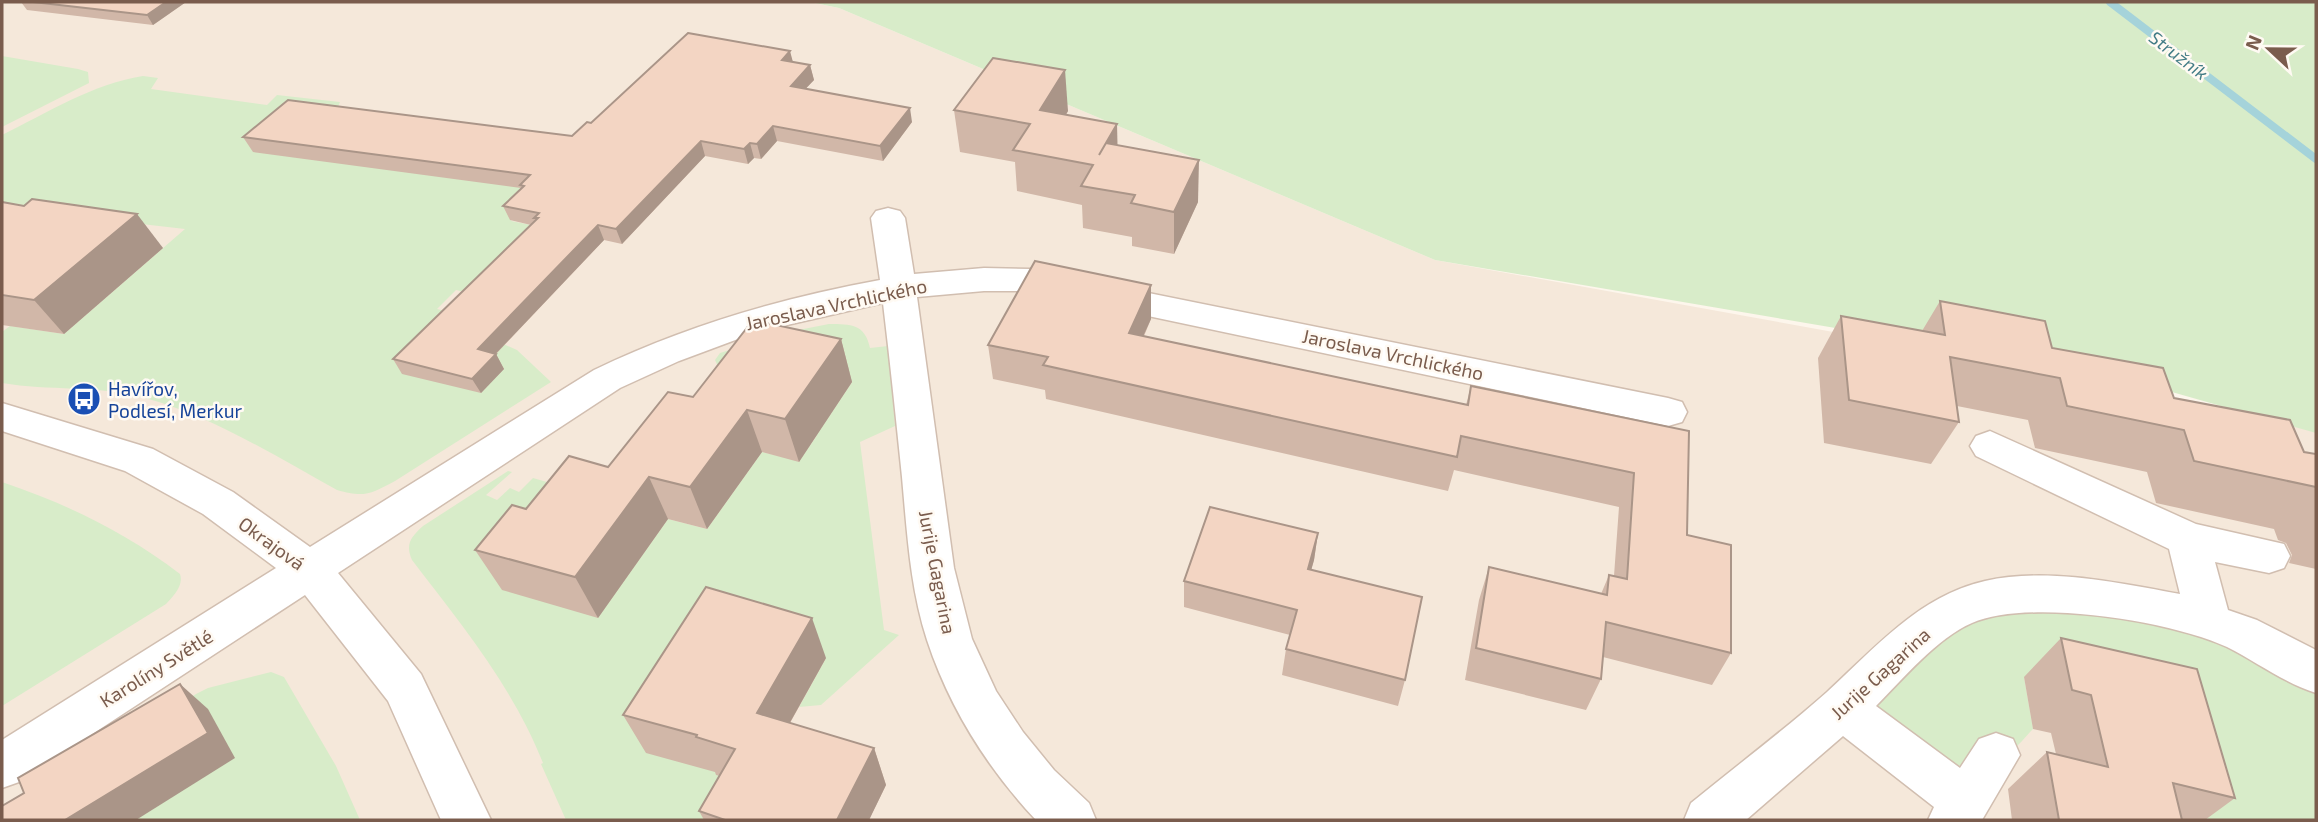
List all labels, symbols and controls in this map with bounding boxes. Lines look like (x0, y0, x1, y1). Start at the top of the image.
north arrow (2234, 14, 2304, 84)
water label: Stružník (2145, 26, 2213, 84)
text: N (2240, 32, 2266, 53)
street label: Jaroslava Vrchlického (743, 274, 929, 334)
street label: Jaroslava Vrchlického (1300, 324, 1486, 384)
place label: Havířov, Podlesí, Merkur (108, 377, 243, 422)
bus stop icon: Havířov, Podlesí, Merkur (65, 380, 103, 418)
street label: Jurije Gagarina (915, 508, 961, 636)
street label: Okrajová (234, 511, 310, 575)
street label: Jurije Gagarina (1826, 622, 1934, 724)
street label: Karolíny Světlé (95, 624, 217, 712)

